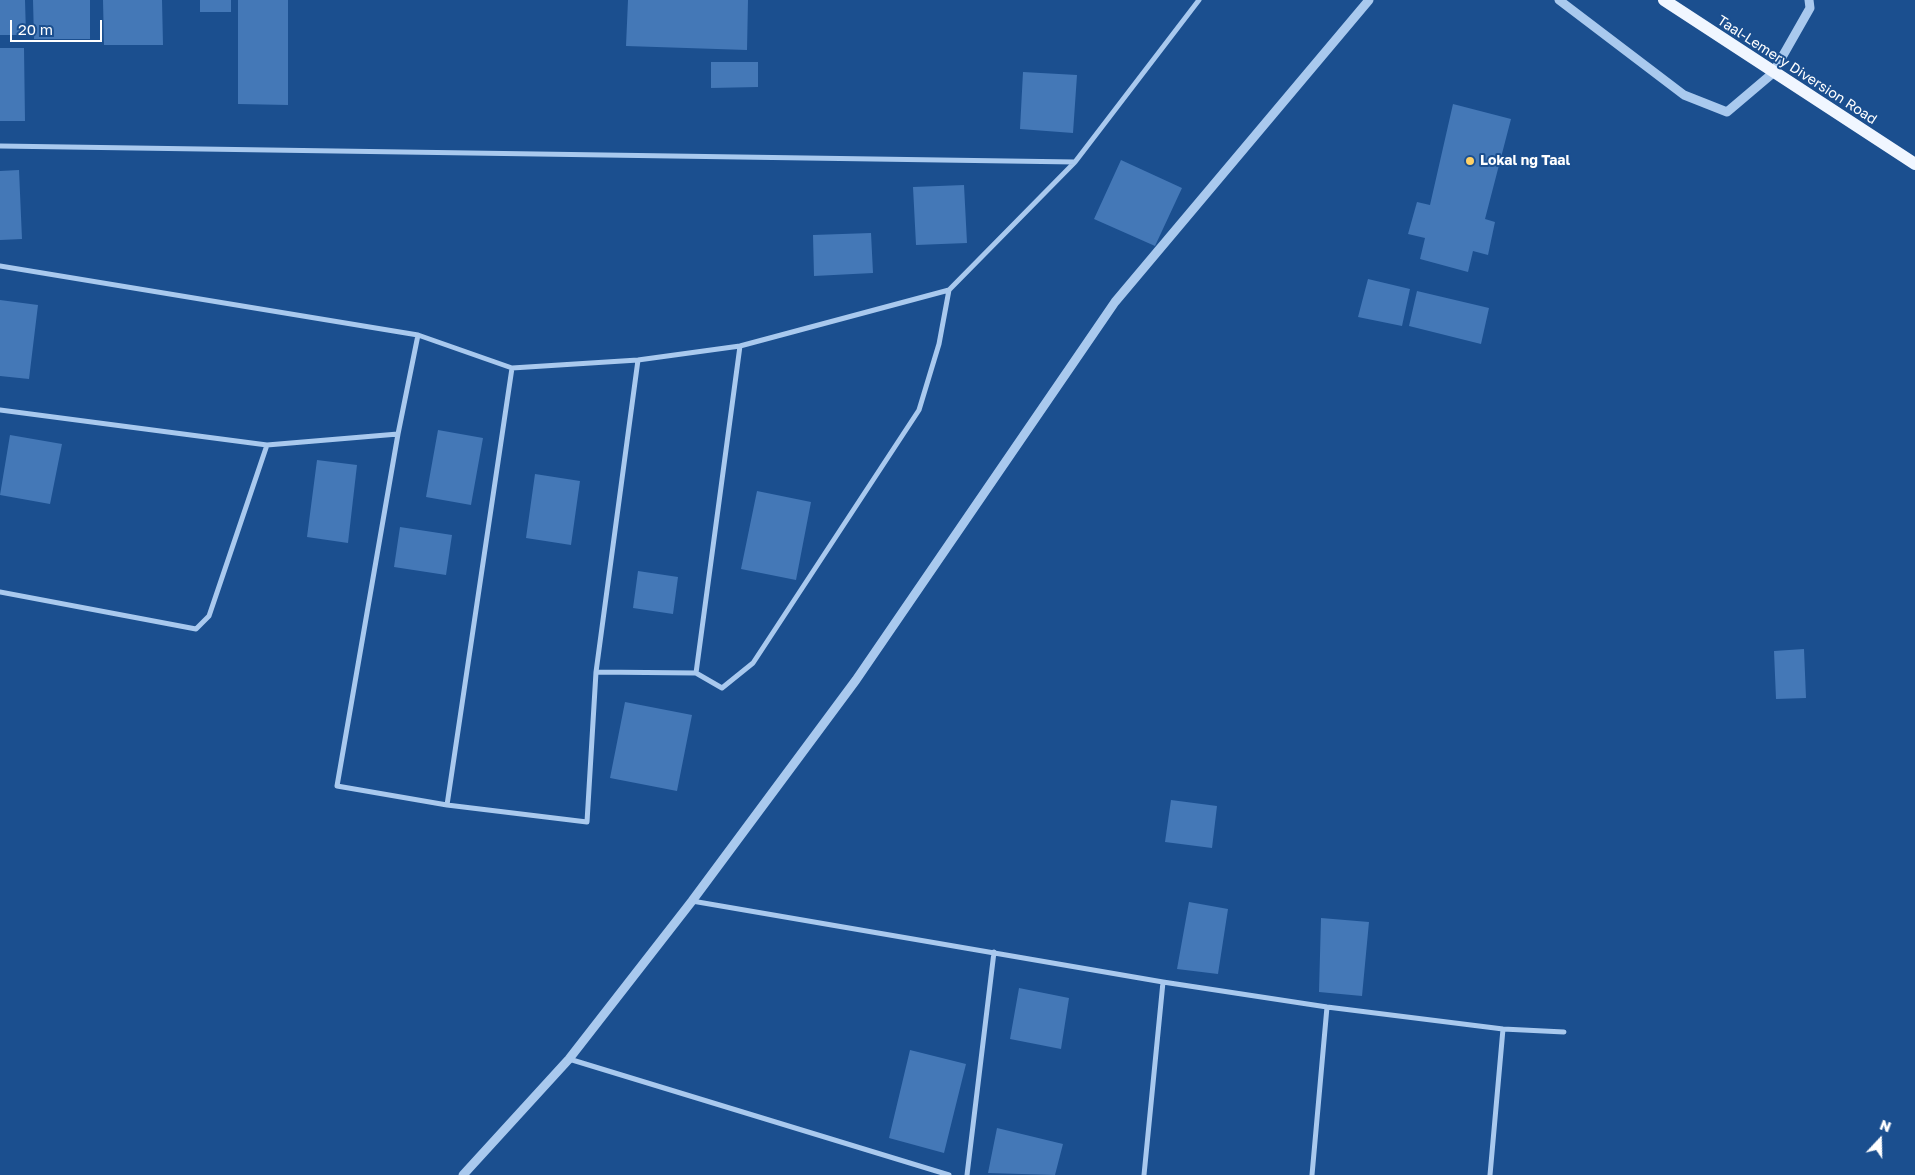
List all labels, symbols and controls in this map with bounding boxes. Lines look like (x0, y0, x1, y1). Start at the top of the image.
scale bar (12, 10, 105, 42)
street label: Taal-Lemery Diversion Road (1714, 12, 1880, 128)
text: 20 m (18, 20, 53, 38)
place label: Lokal ng Taal (1480, 153, 1570, 169)
marker: Lokal ng Taal (1464, 155, 1476, 167)
north arrow (1855, 1115, 1905, 1165)
text: N (1878, 1116, 1894, 1135)

